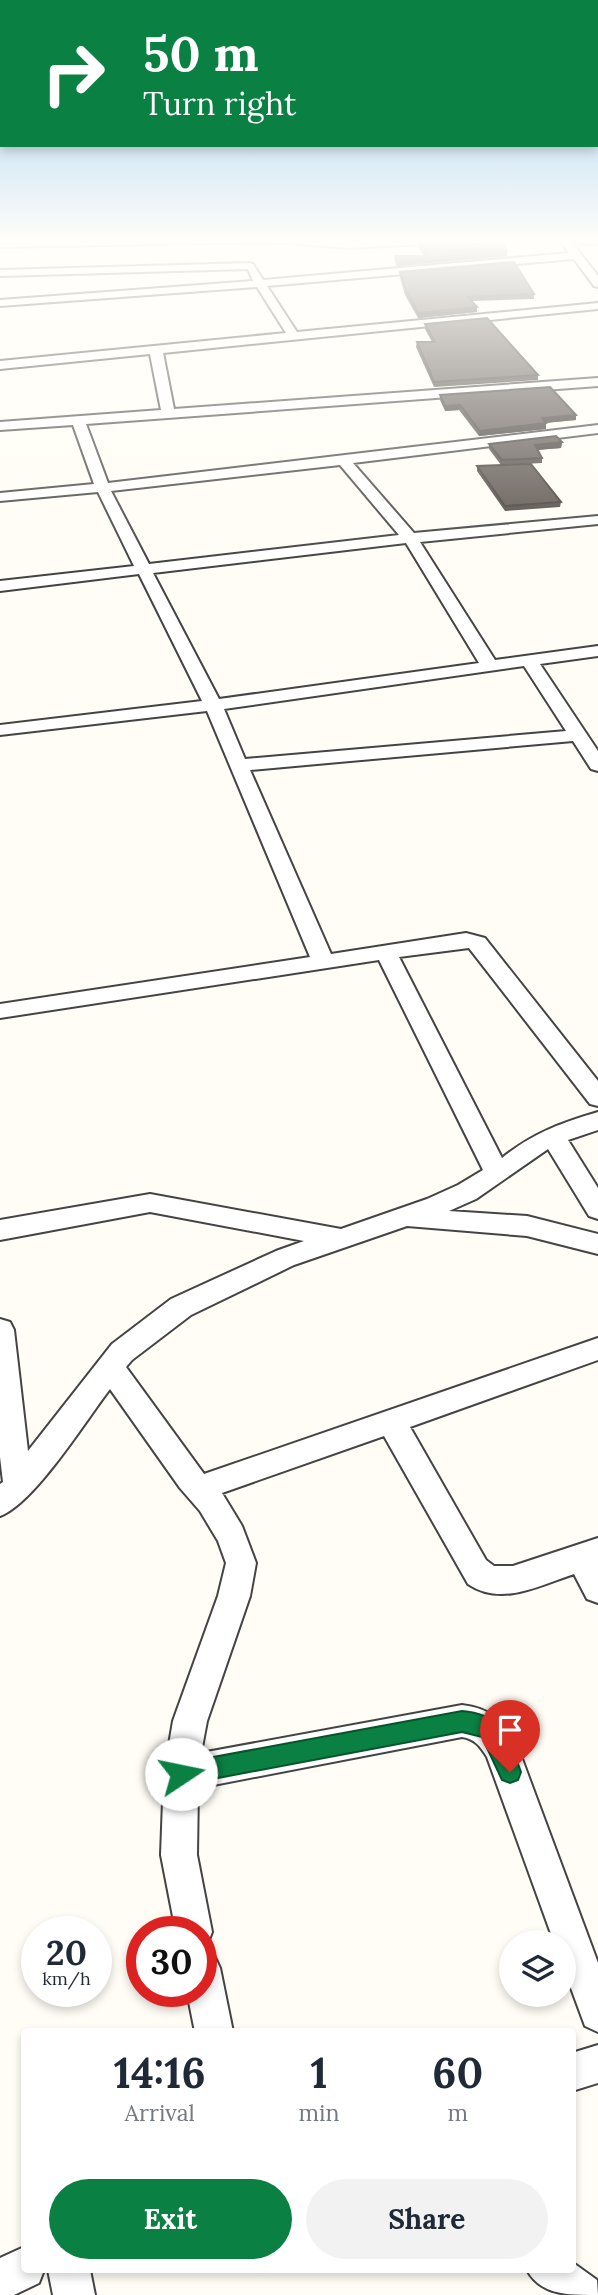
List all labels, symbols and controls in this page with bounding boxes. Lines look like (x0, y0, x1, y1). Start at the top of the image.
text: 50 m (143, 22, 259, 84)
icon: right (28, 28, 119, 119)
text: Turn right (143, 83, 296, 124)
pin (480, 1700, 540, 1772)
icon: arrive (491, 1711, 529, 1749)
position arrow (144, 1737, 218, 1811)
speed limit sign: 30 (126, 1916, 217, 2007)
text: 20 (46, 1930, 87, 1975)
map controls (499, 1930, 576, 2007)
button: layers (499, 1930, 576, 2007)
text: km/h (42, 1967, 91, 1990)
text: 14:16 (114, 2046, 206, 2100)
text: 1 (310, 2046, 327, 2100)
text: 60 (432, 2046, 483, 2100)
text: Arrival (125, 2098, 195, 2127)
text: min (298, 2098, 339, 2127)
text: m (447, 2098, 468, 2127)
button: Exit (49, 2179, 292, 2259)
button: Share (306, 2179, 548, 2259)

